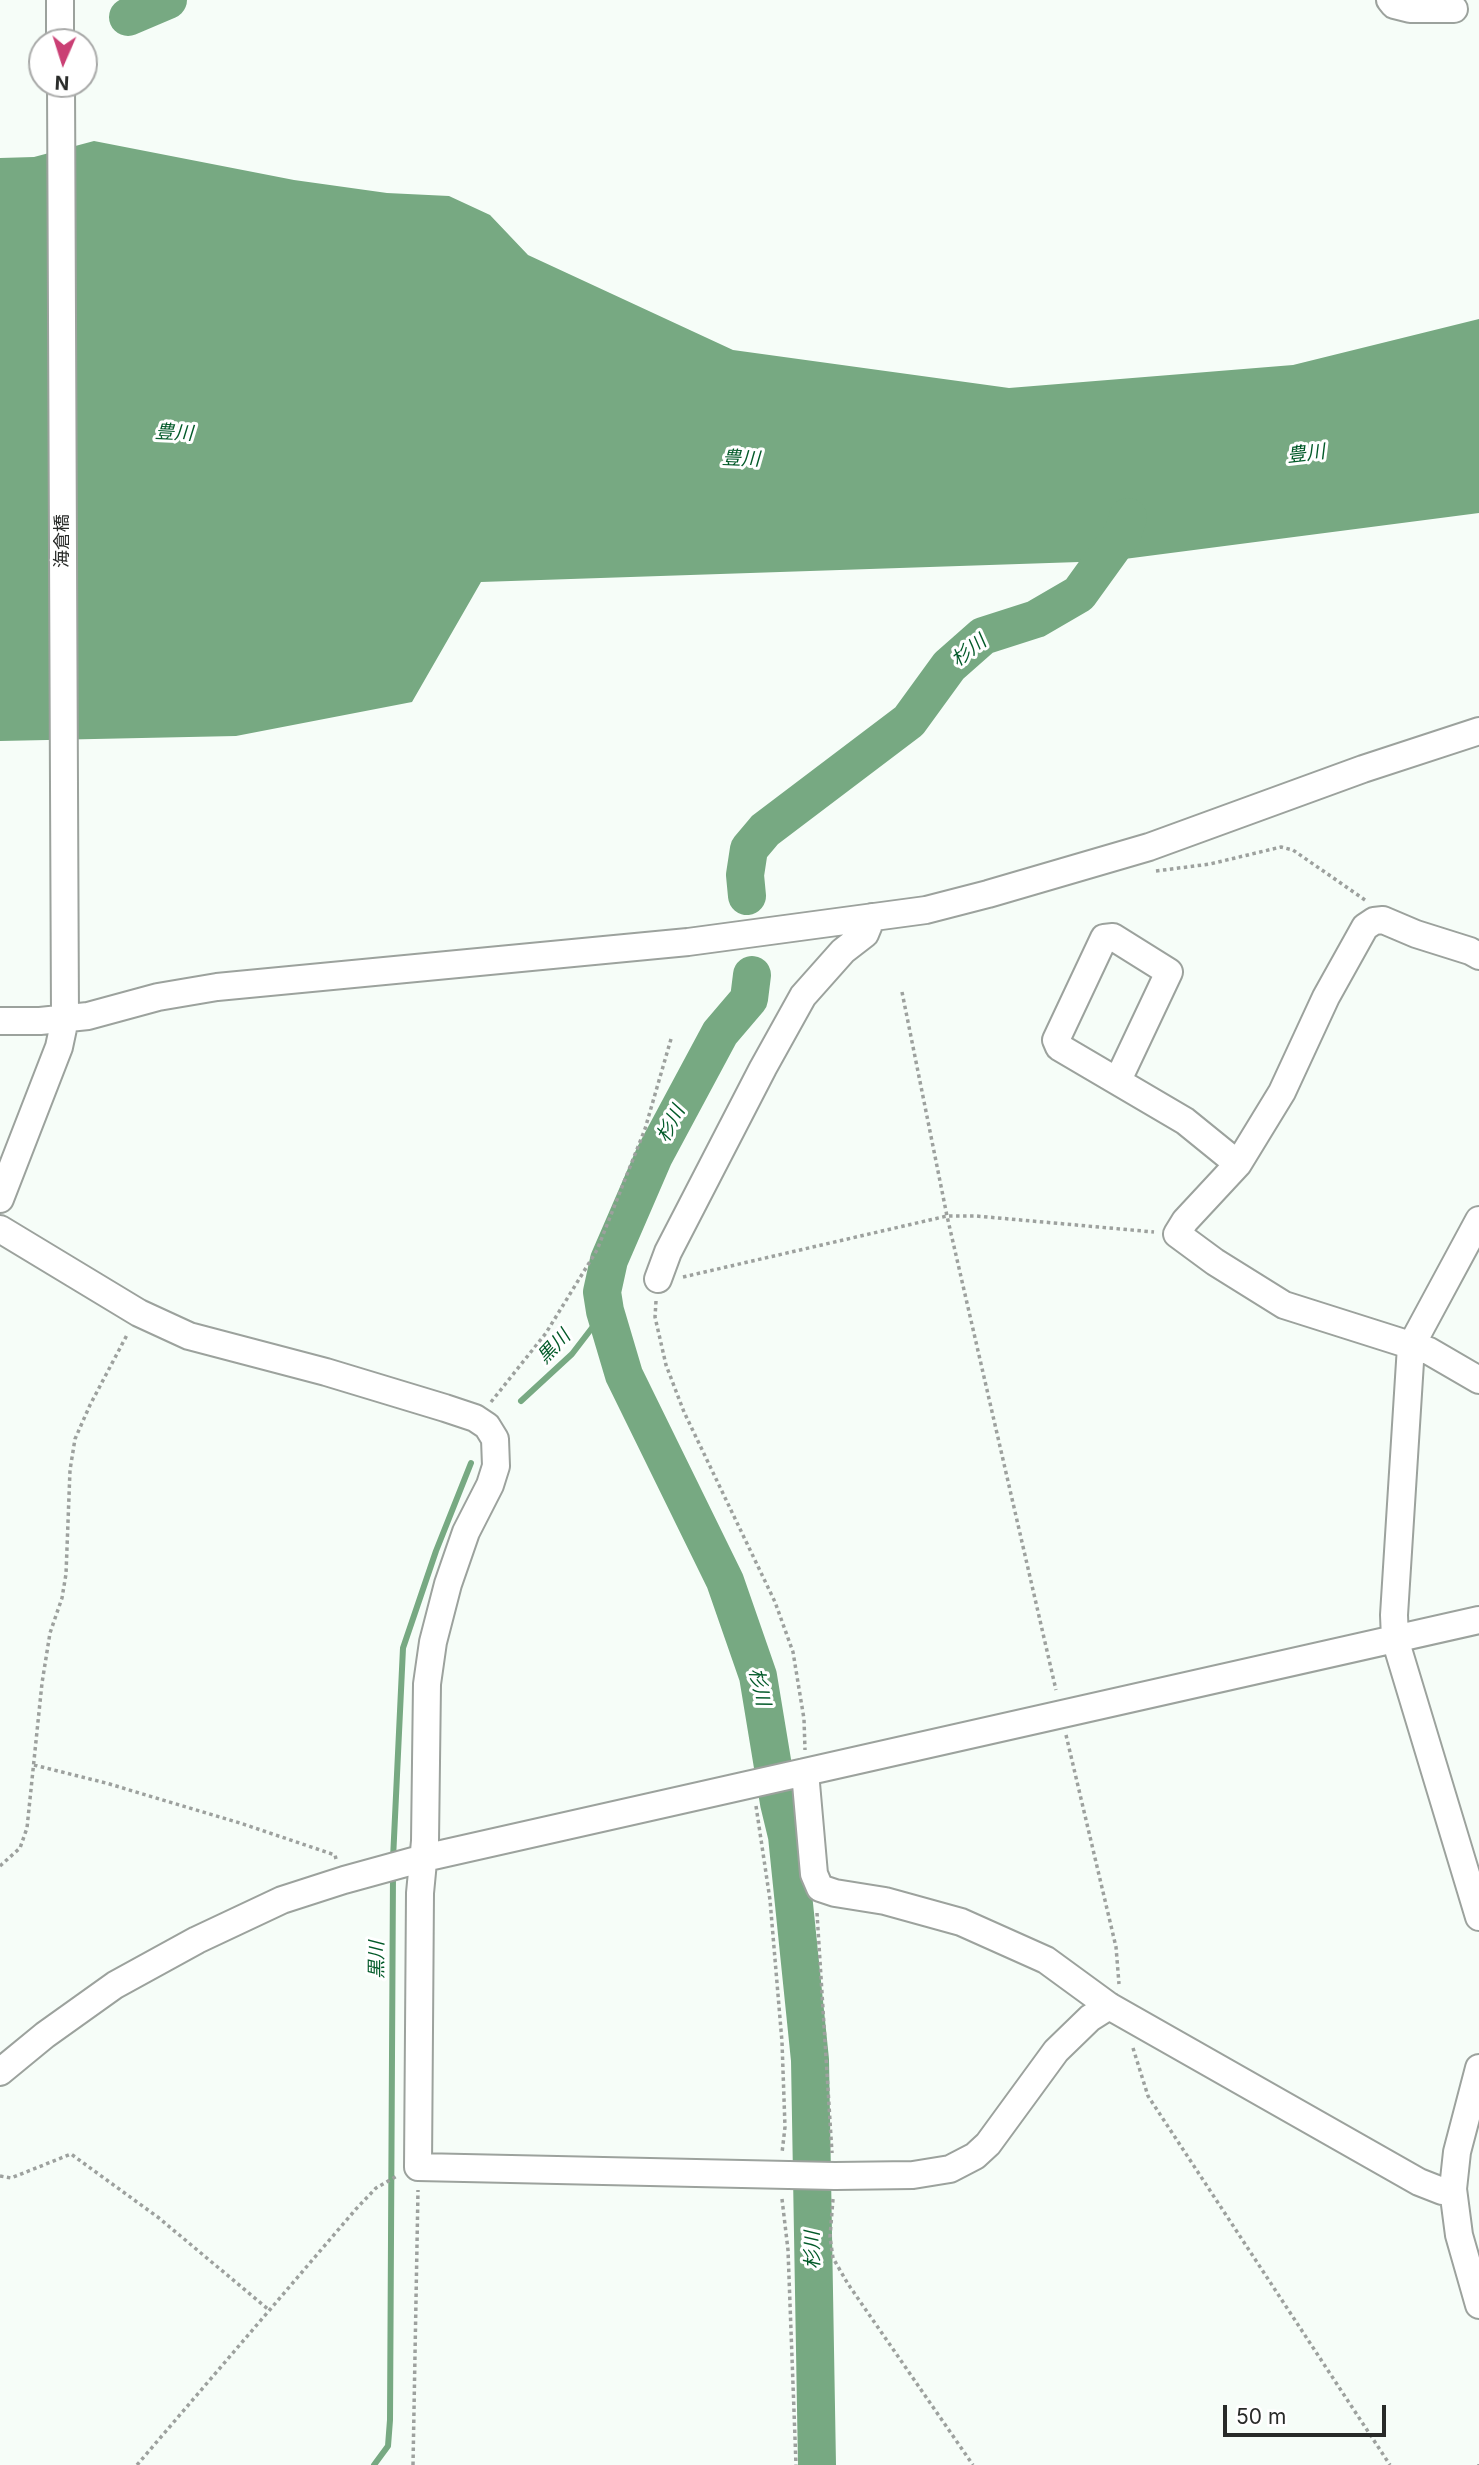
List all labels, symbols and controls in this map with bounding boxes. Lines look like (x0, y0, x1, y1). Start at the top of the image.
north arrow (28, 28, 98, 98)
text: N (54, 71, 70, 94)
water label: 豊川 (154, 421, 194, 445)
water label: 豊川 (1286, 440, 1326, 468)
water label: 豊川 (722, 447, 760, 471)
street label: 海倉橋 (52, 514, 74, 568)
water label: 杉川 (947, 630, 991, 672)
water label: 杉川 (652, 1102, 690, 1146)
water label: 黒川 (533, 1325, 575, 1369)
water label: 杉川 (744, 1666, 774, 1708)
water label: 黒川 (366, 1941, 388, 1979)
water label: 杉川 (801, 2231, 825, 2269)
scale bar (1227, 2392, 1390, 2436)
text: 50 m (1236, 2404, 1286, 2429)

